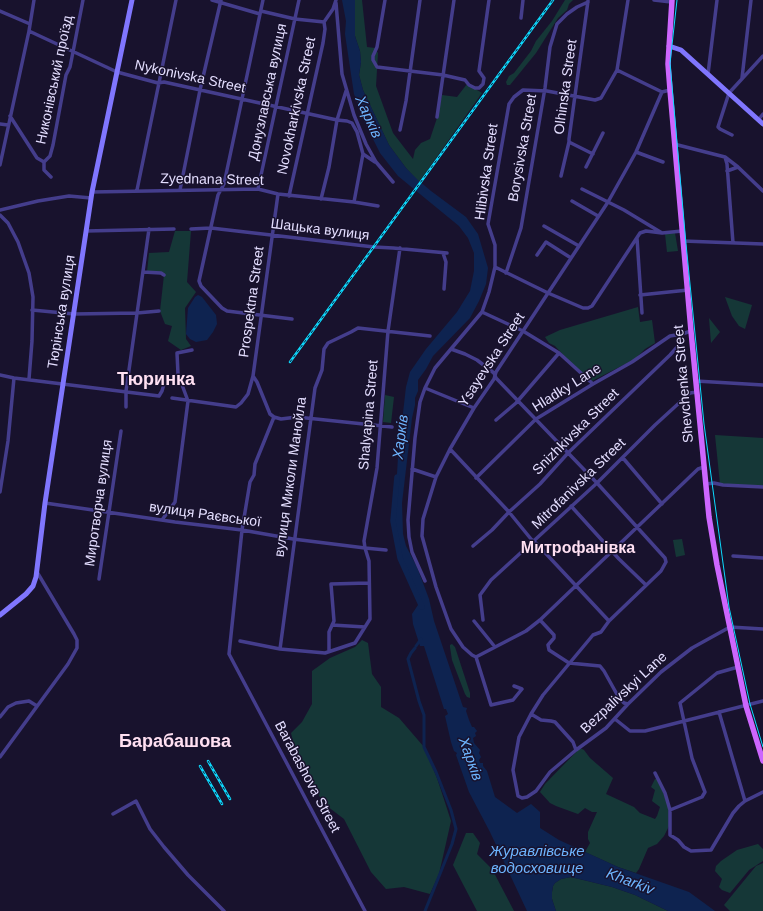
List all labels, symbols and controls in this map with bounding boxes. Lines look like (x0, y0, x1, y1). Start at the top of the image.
street label: Никонівський проїзд (33, 14, 77, 146)
street label: Донузлавська вулиця (245, 22, 291, 162)
street label: Novokharkivska Street (274, 36, 320, 176)
street label: Olhinska Street (551, 38, 581, 136)
street label: Nykonivska Street (133, 57, 247, 97)
water label: Харків (351, 93, 385, 141)
street label: Borysivska Street (505, 93, 541, 203)
street label: Hlibivska Street (472, 123, 502, 221)
street label: Zyednana Street (160, 171, 264, 189)
street label: Шацька вулиця (270, 216, 370, 244)
street label: Prospektna Street (236, 245, 268, 359)
street label: Тюрінська вулиця (45, 254, 79, 370)
street label: Ysayevska Street (455, 310, 529, 410)
street label: Shevchenka Street (670, 324, 698, 444)
street label: Shalyapina Street (356, 359, 382, 471)
street label: Hladky Lane (530, 360, 604, 416)
district label: Тюринка (117, 369, 195, 391)
street label: Snizhkivska Street (529, 385, 623, 479)
street label: вулиця Миколи Манойла (271, 396, 311, 558)
water label: Харків (389, 414, 413, 460)
street label: Mitrofanivska Street (529, 435, 629, 533)
street label: Миротворча вулиця (82, 438, 116, 568)
street label: вулиця Раєвської (148, 499, 262, 531)
district label: Митрофанівка (521, 539, 635, 559)
street label: Bezpalivskyi Lane (577, 649, 671, 737)
street label: Barabashova Street (271, 718, 343, 836)
district label: Барабашова (119, 731, 231, 753)
water label: Харків (454, 735, 486, 783)
water label: Журавлівське водосховище (489, 843, 585, 878)
water label: Kharkiv (603, 865, 657, 899)

